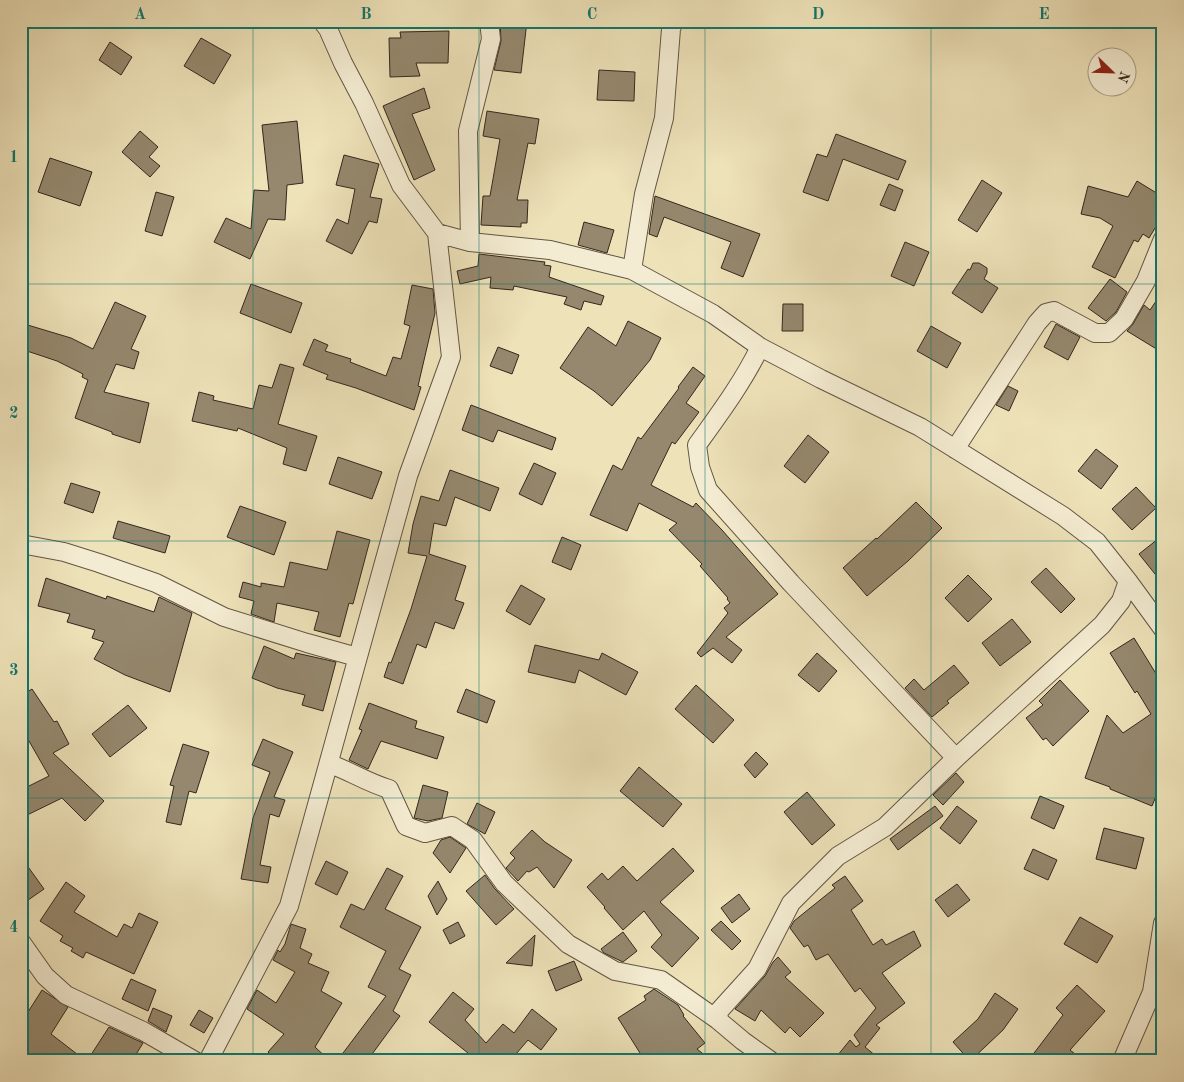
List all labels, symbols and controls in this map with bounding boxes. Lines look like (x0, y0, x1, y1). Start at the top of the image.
text: A (134, 7, 146, 23)
text: B (360, 7, 372, 23)
text: C (587, 7, 597, 23)
text: D (812, 7, 824, 23)
text: E (1038, 7, 1050, 23)
north arrow (1086, 48, 1136, 98)
text: N (1114, 69, 1132, 85)
text: 1 (9, 150, 19, 166)
text: 2 (9, 406, 19, 422)
text: 3 (9, 663, 19, 679)
text: 4 (9, 920, 19, 936)

